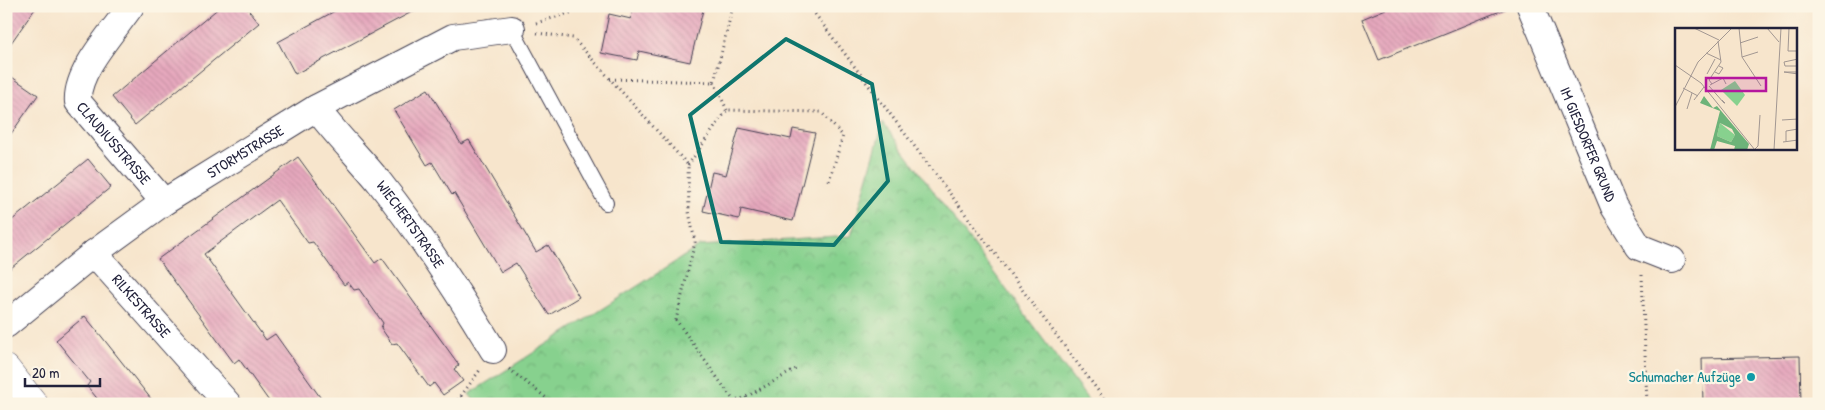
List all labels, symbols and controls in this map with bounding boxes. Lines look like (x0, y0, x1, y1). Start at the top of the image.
inset map (1675, 28, 1798, 150)
street label: IM GIESDORFER GRUND (1555, 84, 1622, 206)
street label: CLAUDIUSSTRASSE (72, 97, 156, 189)
street label: STORMSTRASSE (203, 119, 288, 183)
street label: WIECHERTSTRASSE (372, 176, 450, 272)
street label: RILKESTRASSE (107, 269, 176, 343)
scale bar (25, 355, 100, 387)
text: 20 m (32, 362, 59, 383)
place label: Schumacher Aufzüge (1629, 366, 1741, 387)
marker: Schumacher Aufzüge (1745, 371, 1757, 383)

